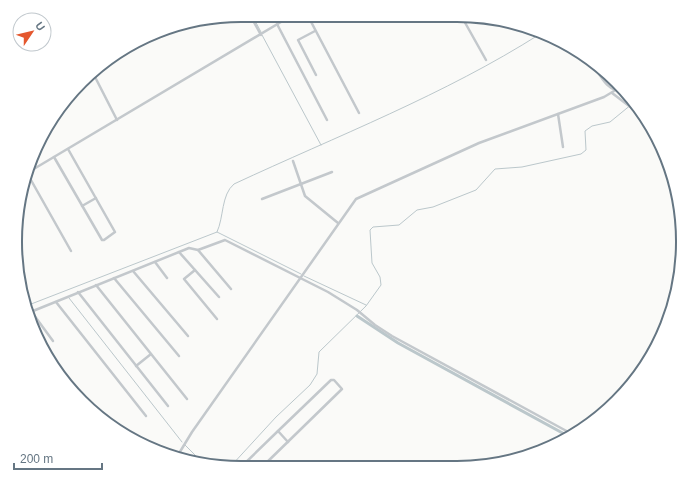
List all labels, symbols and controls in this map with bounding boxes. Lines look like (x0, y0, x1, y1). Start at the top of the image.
north arrow (12, 12, 52, 52)
text: U (33, 20, 47, 33)
scale bar (14, 445, 102, 471)
text: 200 m (20, 452, 53, 466)

